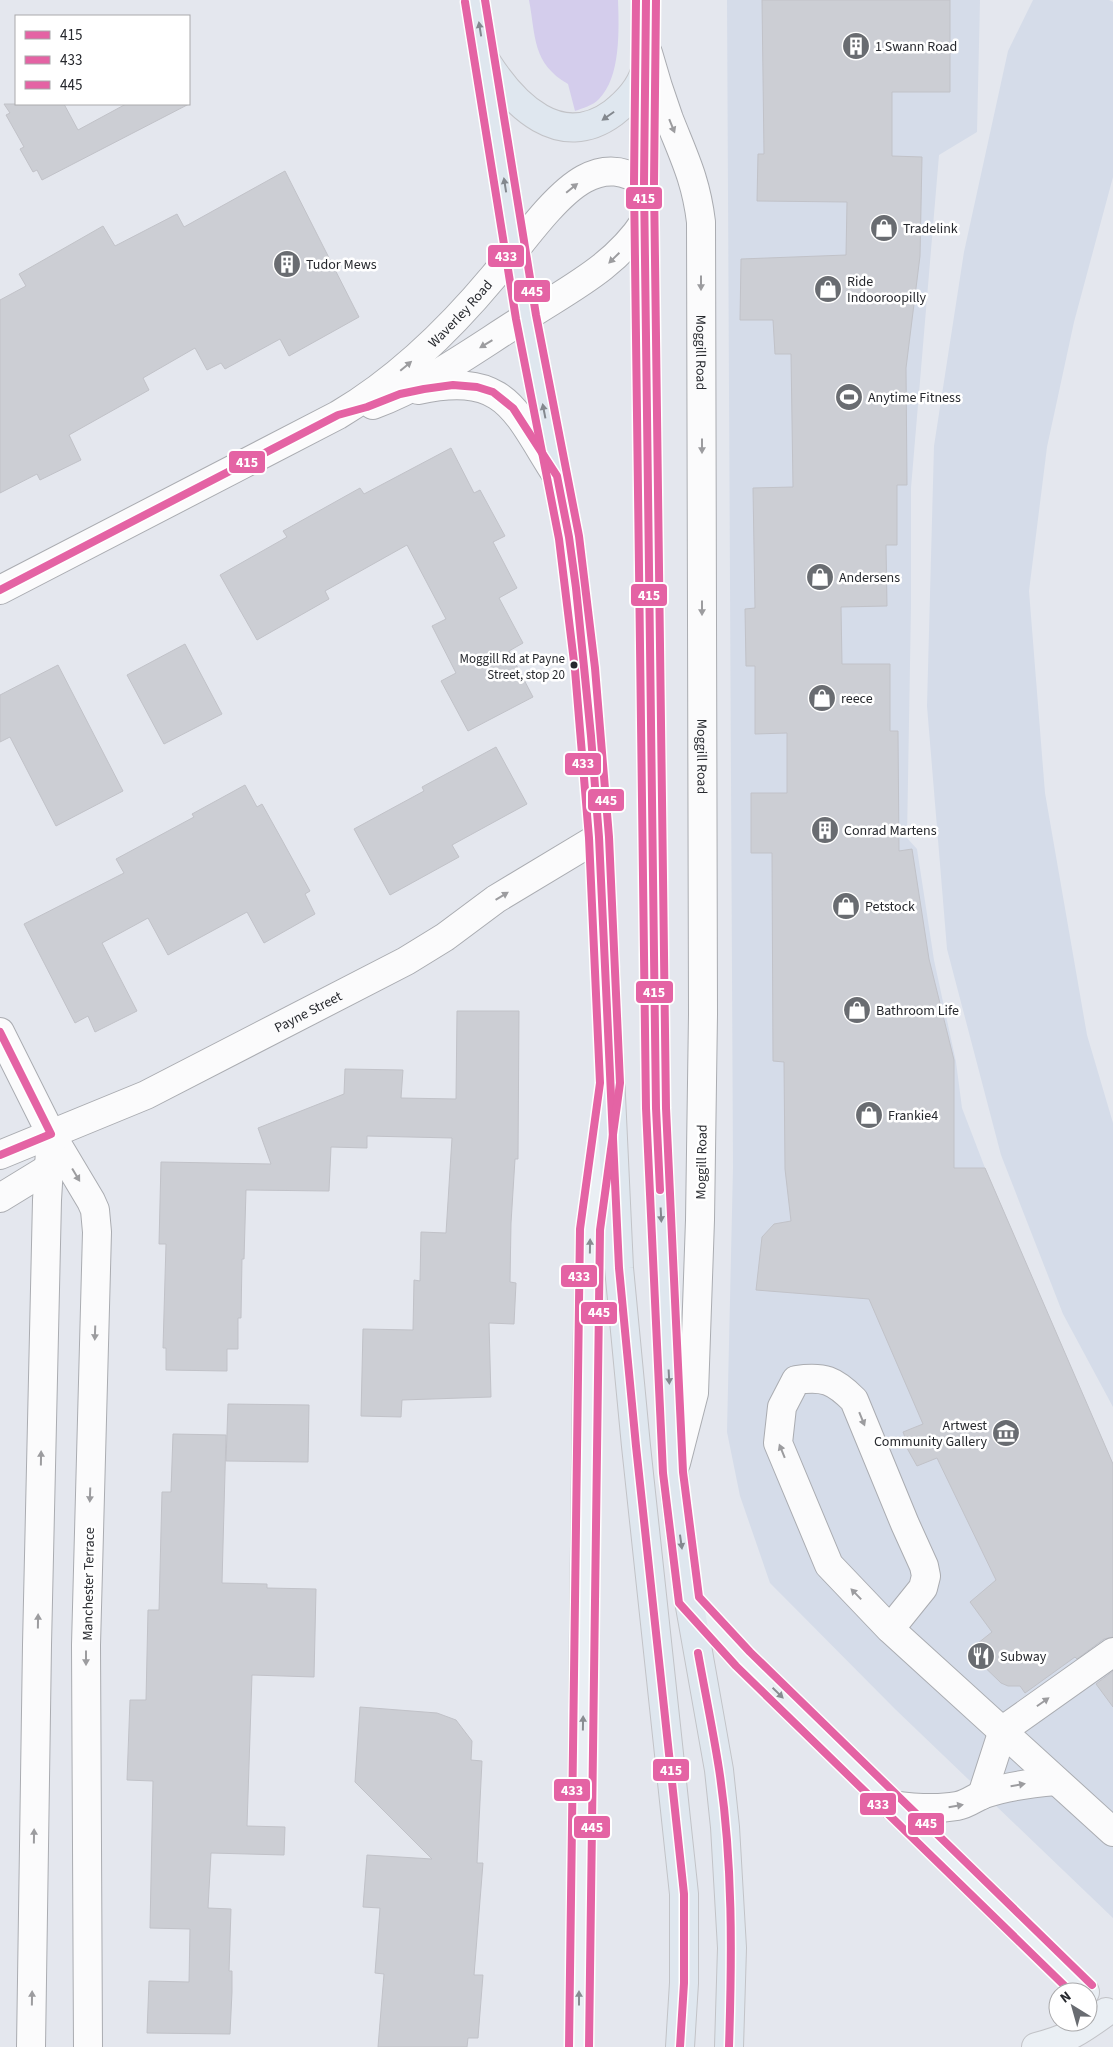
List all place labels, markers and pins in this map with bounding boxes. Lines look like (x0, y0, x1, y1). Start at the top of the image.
building icon: 1 Swann Road (841, 31, 871, 61)
place label: 1 Swann Road (875, 37, 957, 57)
shop icon: Tradelink (869, 213, 899, 243)
place label: Tradelink (903, 219, 958, 239)
building icon: Tudor Mews (272, 249, 302, 279)
place label: Tudor Mews (306, 255, 377, 275)
place label: Ride Indooroopilly (847, 272, 927, 308)
shop icon: Ride Indooroopilly (813, 274, 843, 304)
sports icon: Anytime Fitness (834, 382, 864, 412)
place label: Anytime Fitness (868, 388, 961, 408)
shop icon: Andersens (805, 562, 835, 592)
place label: Andersens (839, 568, 900, 588)
place label: Moggill Rd at Payne Street, stop 20 (460, 650, 565, 684)
marker: Moggill Rd at Payne Street, stop 20 (569, 660, 579, 670)
shop icon: reece (807, 683, 837, 713)
place label: reece (841, 689, 873, 709)
building icon: Conrad Martens (810, 815, 840, 845)
place label: Conrad Martens (844, 821, 937, 841)
shop icon: Petstock (831, 891, 861, 921)
place label: Petstock (865, 897, 915, 917)
shop icon: Bathroom Life (842, 995, 872, 1025)
place label: Bathroom Life (876, 1001, 959, 1021)
shop icon: Frankie4 (854, 1100, 884, 1130)
place label: Frankie4 (888, 1106, 938, 1126)
place label: Artwest Community Gallery (874, 1416, 987, 1452)
museum icon: Artwest Community Gallery (991, 1418, 1021, 1448)
restaurant icon: Subway (966, 1641, 996, 1671)
place label: Subway (1000, 1647, 1047, 1667)

